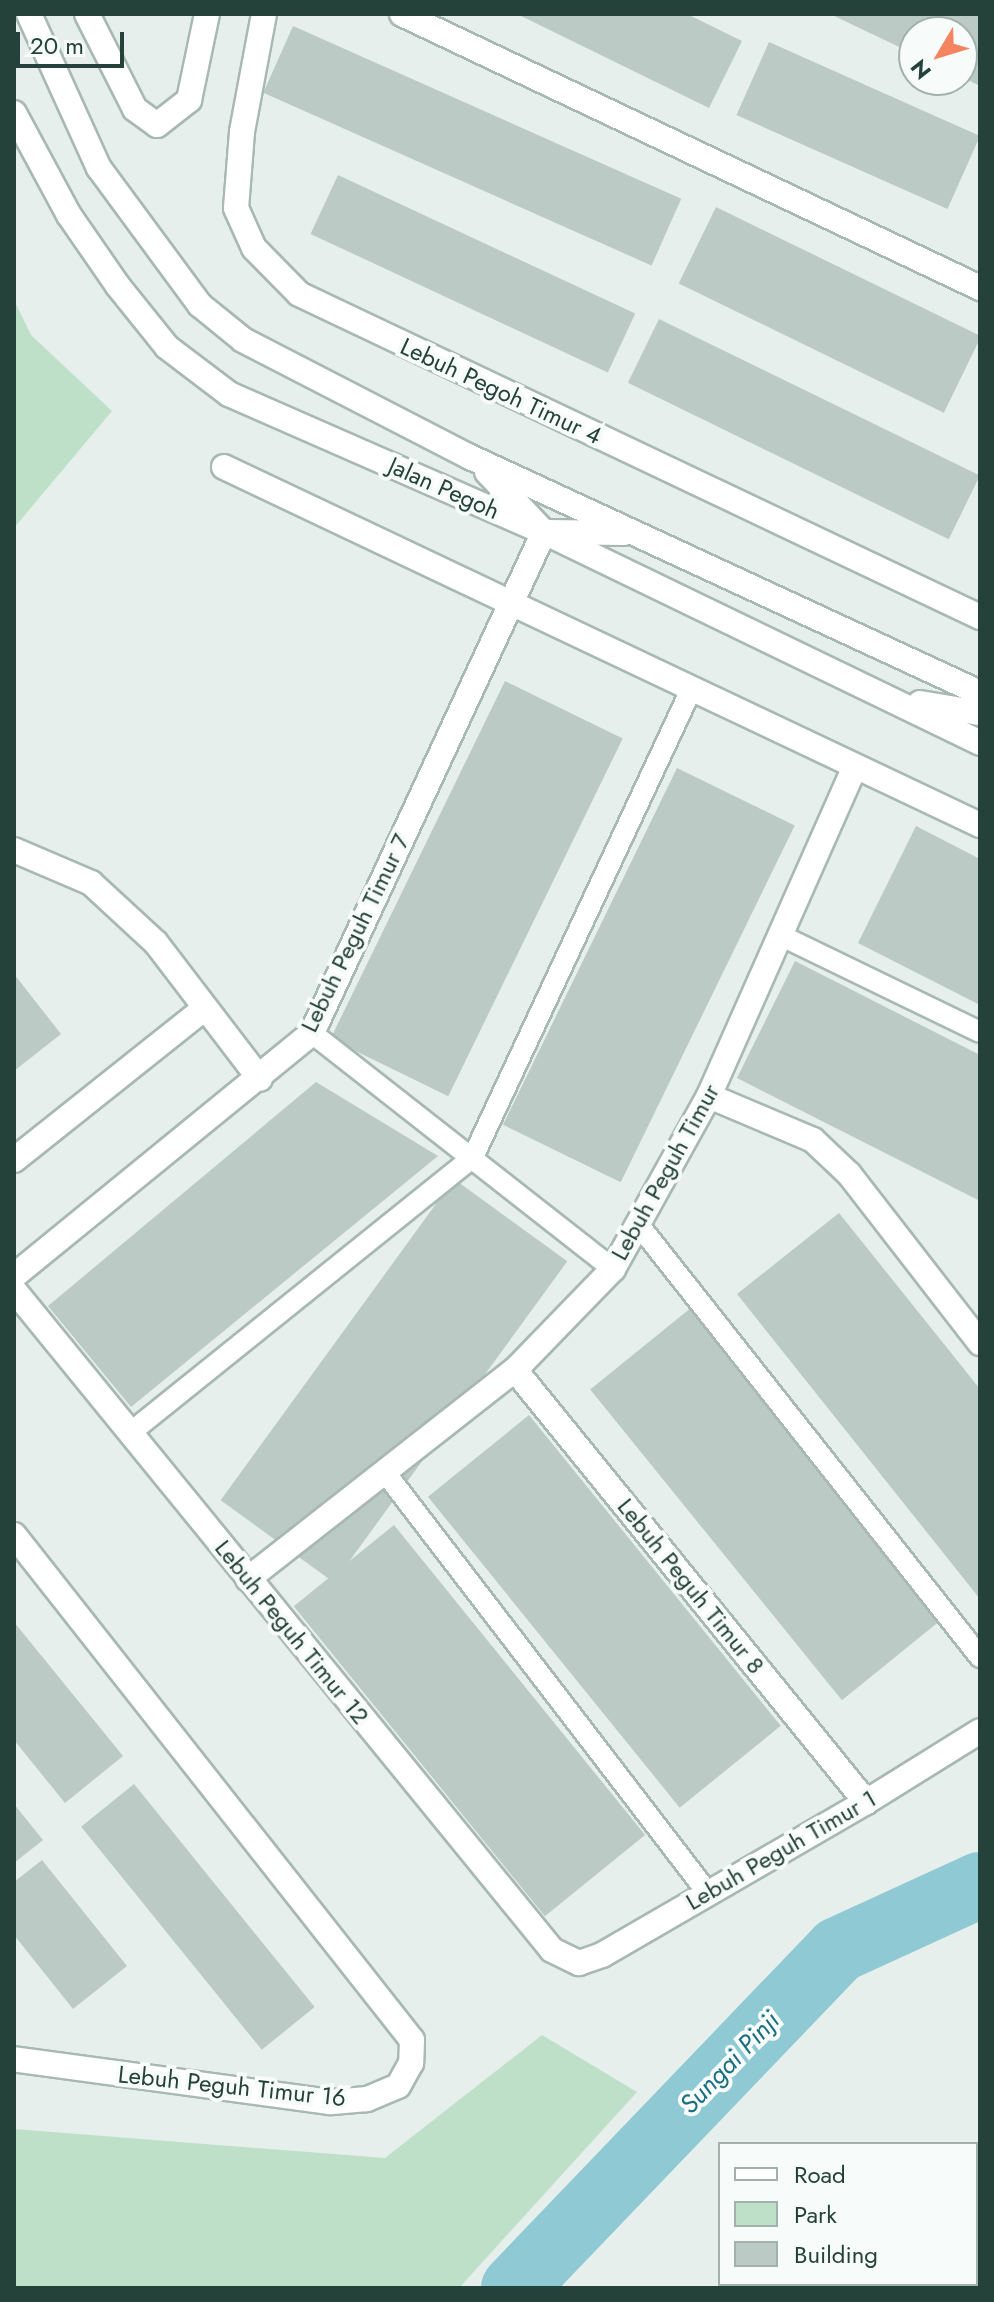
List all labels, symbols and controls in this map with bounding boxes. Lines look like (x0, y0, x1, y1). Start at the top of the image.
scale bar (20, 16, 128, 66)
north arrow (898, 16, 978, 96)
text: 20 m (30, 28, 84, 63)
text: N (903, 53, 939, 86)
street label: Lebuh Pegoh Timur 4 (396, 332, 606, 450)
street label: Jalan Pegoh (384, 451, 504, 525)
street label: Lebuh Peguh Timur 7 (295, 829, 415, 1037)
street label: Lebuh Peguh Timur (605, 1079, 725, 1265)
street label: Lebuh Peguh Timur 8 (611, 1492, 771, 1680)
street label: Lebuh Peguh Timur 12 (209, 1534, 375, 1730)
street label: Lebuh Peguh Timur 1 (681, 1784, 881, 1916)
water label: Sungai Pinji (674, 2005, 786, 2121)
street label: Lebuh Peguh Timur 16 (117, 2060, 347, 2112)
legend (718, 2142, 978, 2286)
text: Road (794, 2157, 846, 2192)
text: Park (794, 2197, 837, 2232)
text: Building (794, 2237, 878, 2272)

